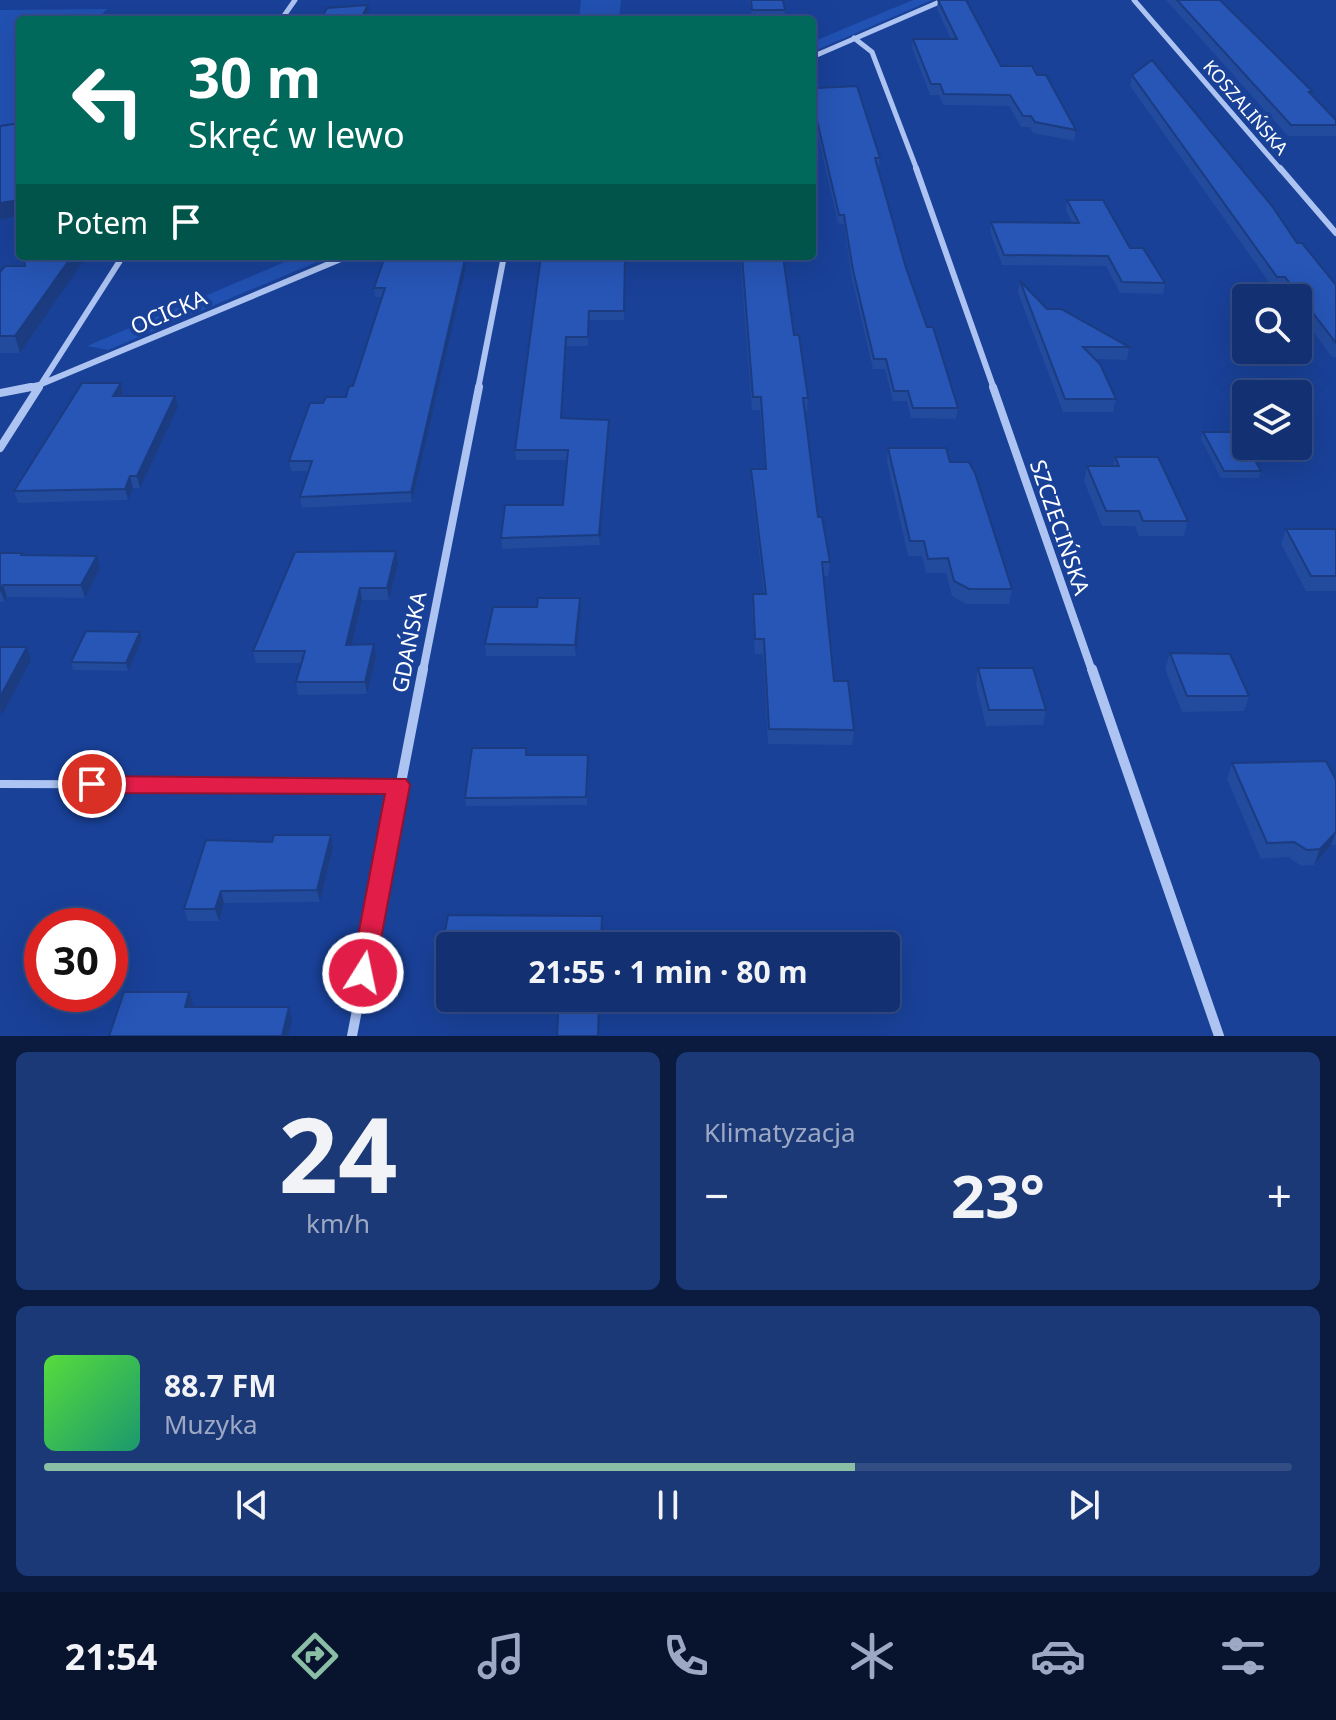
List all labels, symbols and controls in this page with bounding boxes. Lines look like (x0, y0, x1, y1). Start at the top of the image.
text: 30 m (188, 38, 321, 114)
icon: left (56, 48, 160, 152)
street label: KOSZALIŃSKA (1198, 54, 1294, 160)
text: Skręć w lewo (188, 110, 405, 159)
icon: arrive (164, 200, 208, 244)
text: Potem (56, 202, 148, 243)
street label: OCICKA (125, 281, 212, 340)
map controls (1232, 284, 1312, 460)
button: search (1232, 284, 1312, 364)
button: layers (1232, 380, 1312, 460)
street label: SZCZECIŃSKA (1024, 455, 1098, 599)
street label: GDAŃSKA (384, 588, 433, 695)
pin (58, 750, 126, 818)
icon: arrive (70, 762, 114, 806)
speed limit sign: 30 (24, 908, 128, 1012)
position arrow (321, 931, 405, 1015)
text: 21:55 · 1 min · 80 m (528, 951, 808, 992)
text: 24 (279, 1082, 397, 1223)
text: Klimatyzacja (704, 1114, 856, 1150)
text: 23° (951, 1154, 1045, 1236)
text: − (704, 1165, 729, 1225)
text: + (1267, 1165, 1292, 1225)
text: km/h (306, 1205, 370, 1241)
text: 88.7 FM (164, 1365, 276, 1406)
text: Muzyka (164, 1406, 258, 1442)
icon: previous (230, 1483, 274, 1527)
icon: pause (646, 1483, 690, 1527)
icon: next (1062, 1483, 1106, 1527)
icon: directions (287, 1628, 343, 1684)
icon: music (473, 1628, 529, 1684)
icon: phone (658, 1628, 714, 1684)
icon: climate (844, 1628, 900, 1684)
icon: car (1030, 1628, 1086, 1684)
icon: filters (1215, 1628, 1271, 1684)
text: 21:54 (65, 1632, 157, 1681)

